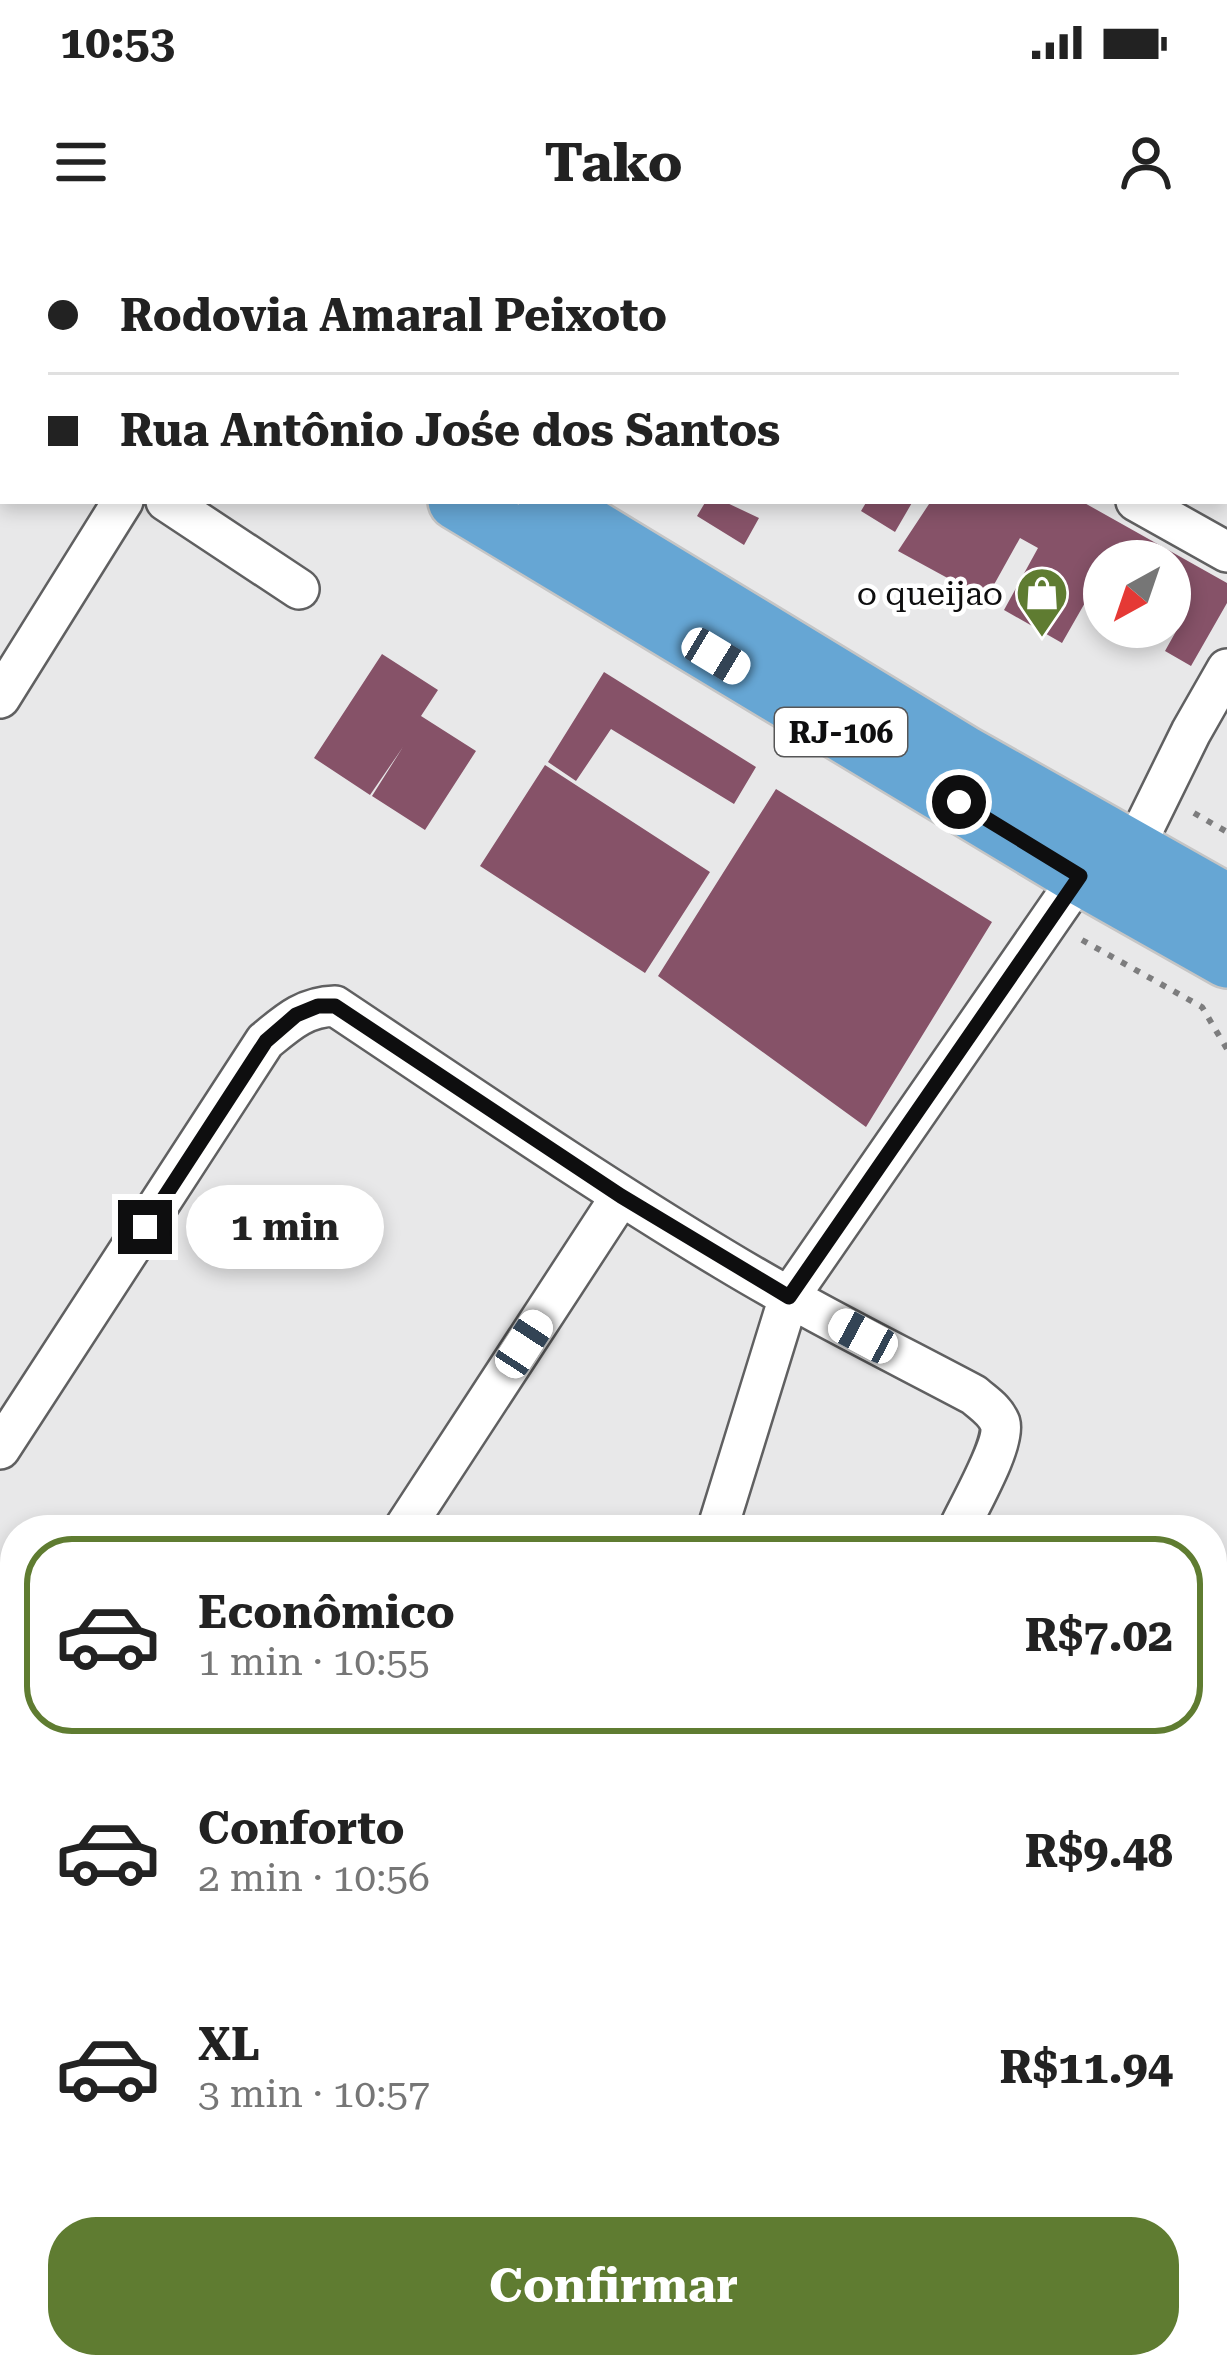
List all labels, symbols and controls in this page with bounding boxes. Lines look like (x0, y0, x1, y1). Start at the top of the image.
text: 10:53 (60, 16, 175, 69)
icon: menu (48, 129, 114, 195)
icon: person (1113, 129, 1179, 195)
text: Tako (544, 131, 683, 194)
text: Rodovia Amaral Peixoto (120, 289, 667, 342)
text: Rua Antônio Jośe dos Santos (120, 404, 780, 457)
north arrow (1083, 540, 1191, 648)
map controls (1083, 540, 1191, 648)
shop icon: o queijao (1014, 565, 1070, 639)
place label: o queijao (857, 574, 1003, 613)
car (676, 622, 756, 690)
road number: RJ-106 (775, 708, 907, 756)
route start (932, 775, 986, 829)
callout: 1 min (187, 1185, 385, 1269)
route end (118, 1200, 172, 1254)
text: 1 min (231, 1204, 339, 1250)
car (823, 1303, 903, 1369)
car (489, 1304, 559, 1384)
icon: car (54, 1581, 162, 1689)
text: Econômico (198, 1586, 455, 1639)
text: R$7.02 (1025, 1609, 1173, 1662)
text: 1 min · 10:55 (198, 1639, 430, 1685)
icon: car (54, 1797, 162, 1905)
text: Conforto (198, 1802, 405, 1855)
text: R$9.48 (1025, 1825, 1173, 1878)
text: 2 min · 10:56 (198, 1855, 430, 1901)
icon: car (54, 2013, 162, 2121)
text: XL (198, 2018, 260, 2071)
text: R$11.94 (999, 2041, 1173, 2094)
text: 3 min · 10:57 (198, 2071, 430, 2117)
button: Confirmar (48, 2217, 1179, 2355)

